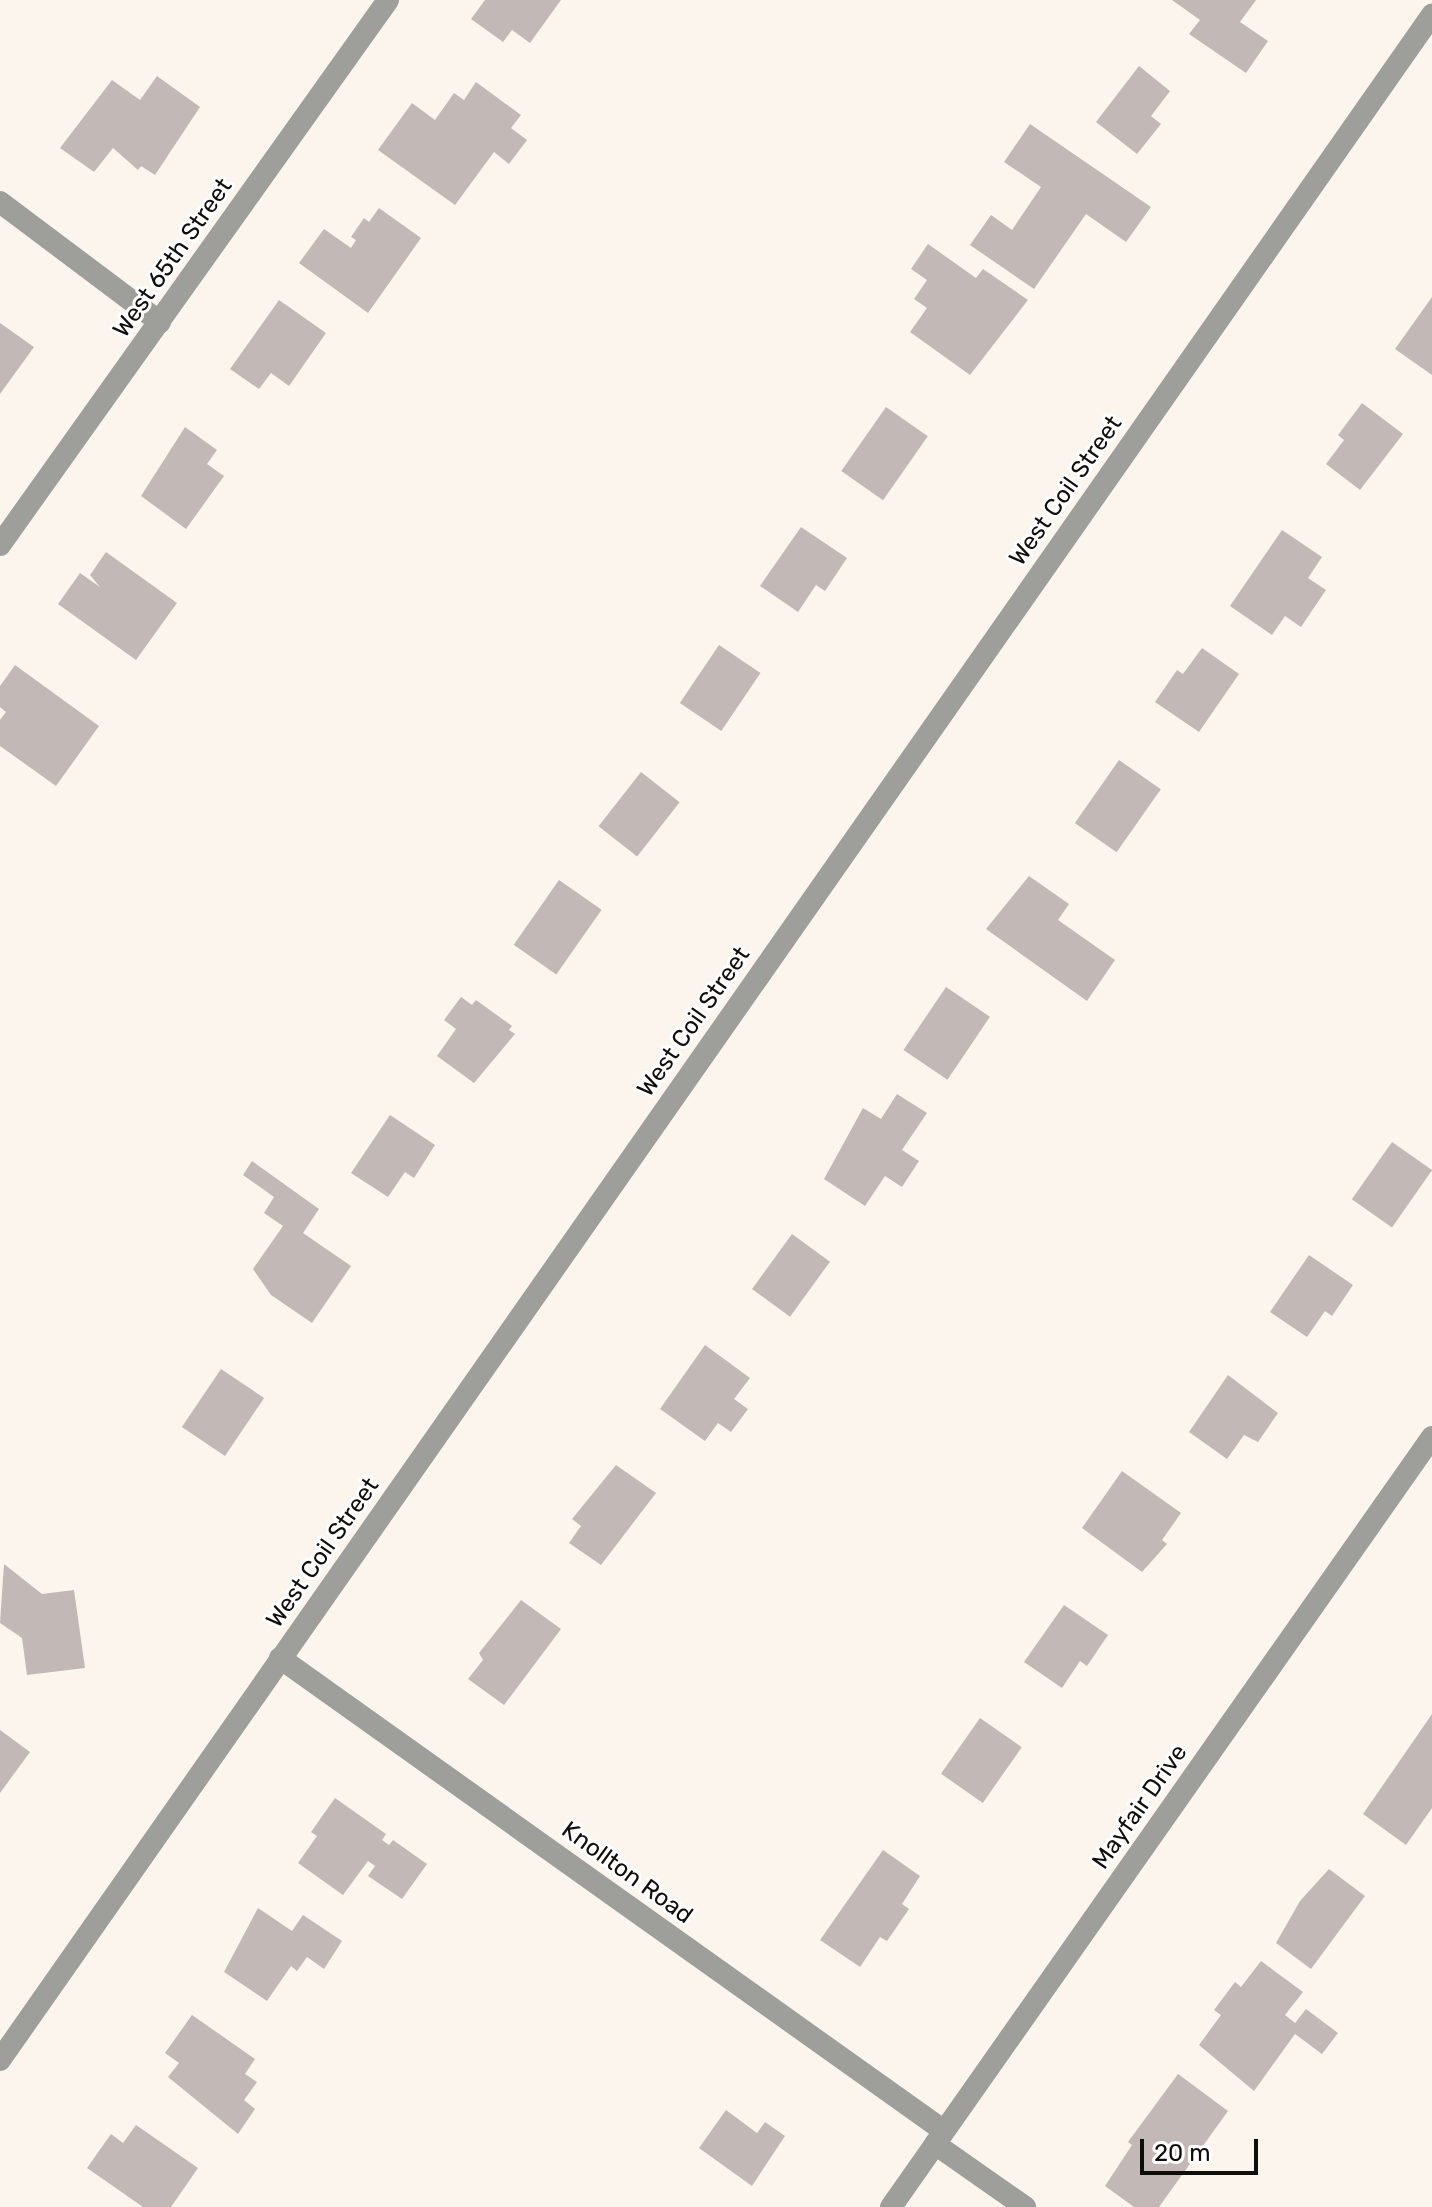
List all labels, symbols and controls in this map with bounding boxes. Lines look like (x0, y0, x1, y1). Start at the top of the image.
street label: West 65th Street (107, 173, 239, 343)
street label: West Coil Street (1004, 411, 1128, 571)
street label: West Coil Street (632, 942, 756, 1102)
street label: West Coil Street (261, 1473, 385, 1633)
street label: Mayfair Drive (1086, 1739, 1194, 1875)
street label: Knollton Road (556, 1816, 698, 1930)
scale bar (1144, 2123, 1262, 2173)
text: 20 m (1154, 2139, 1211, 2167)

